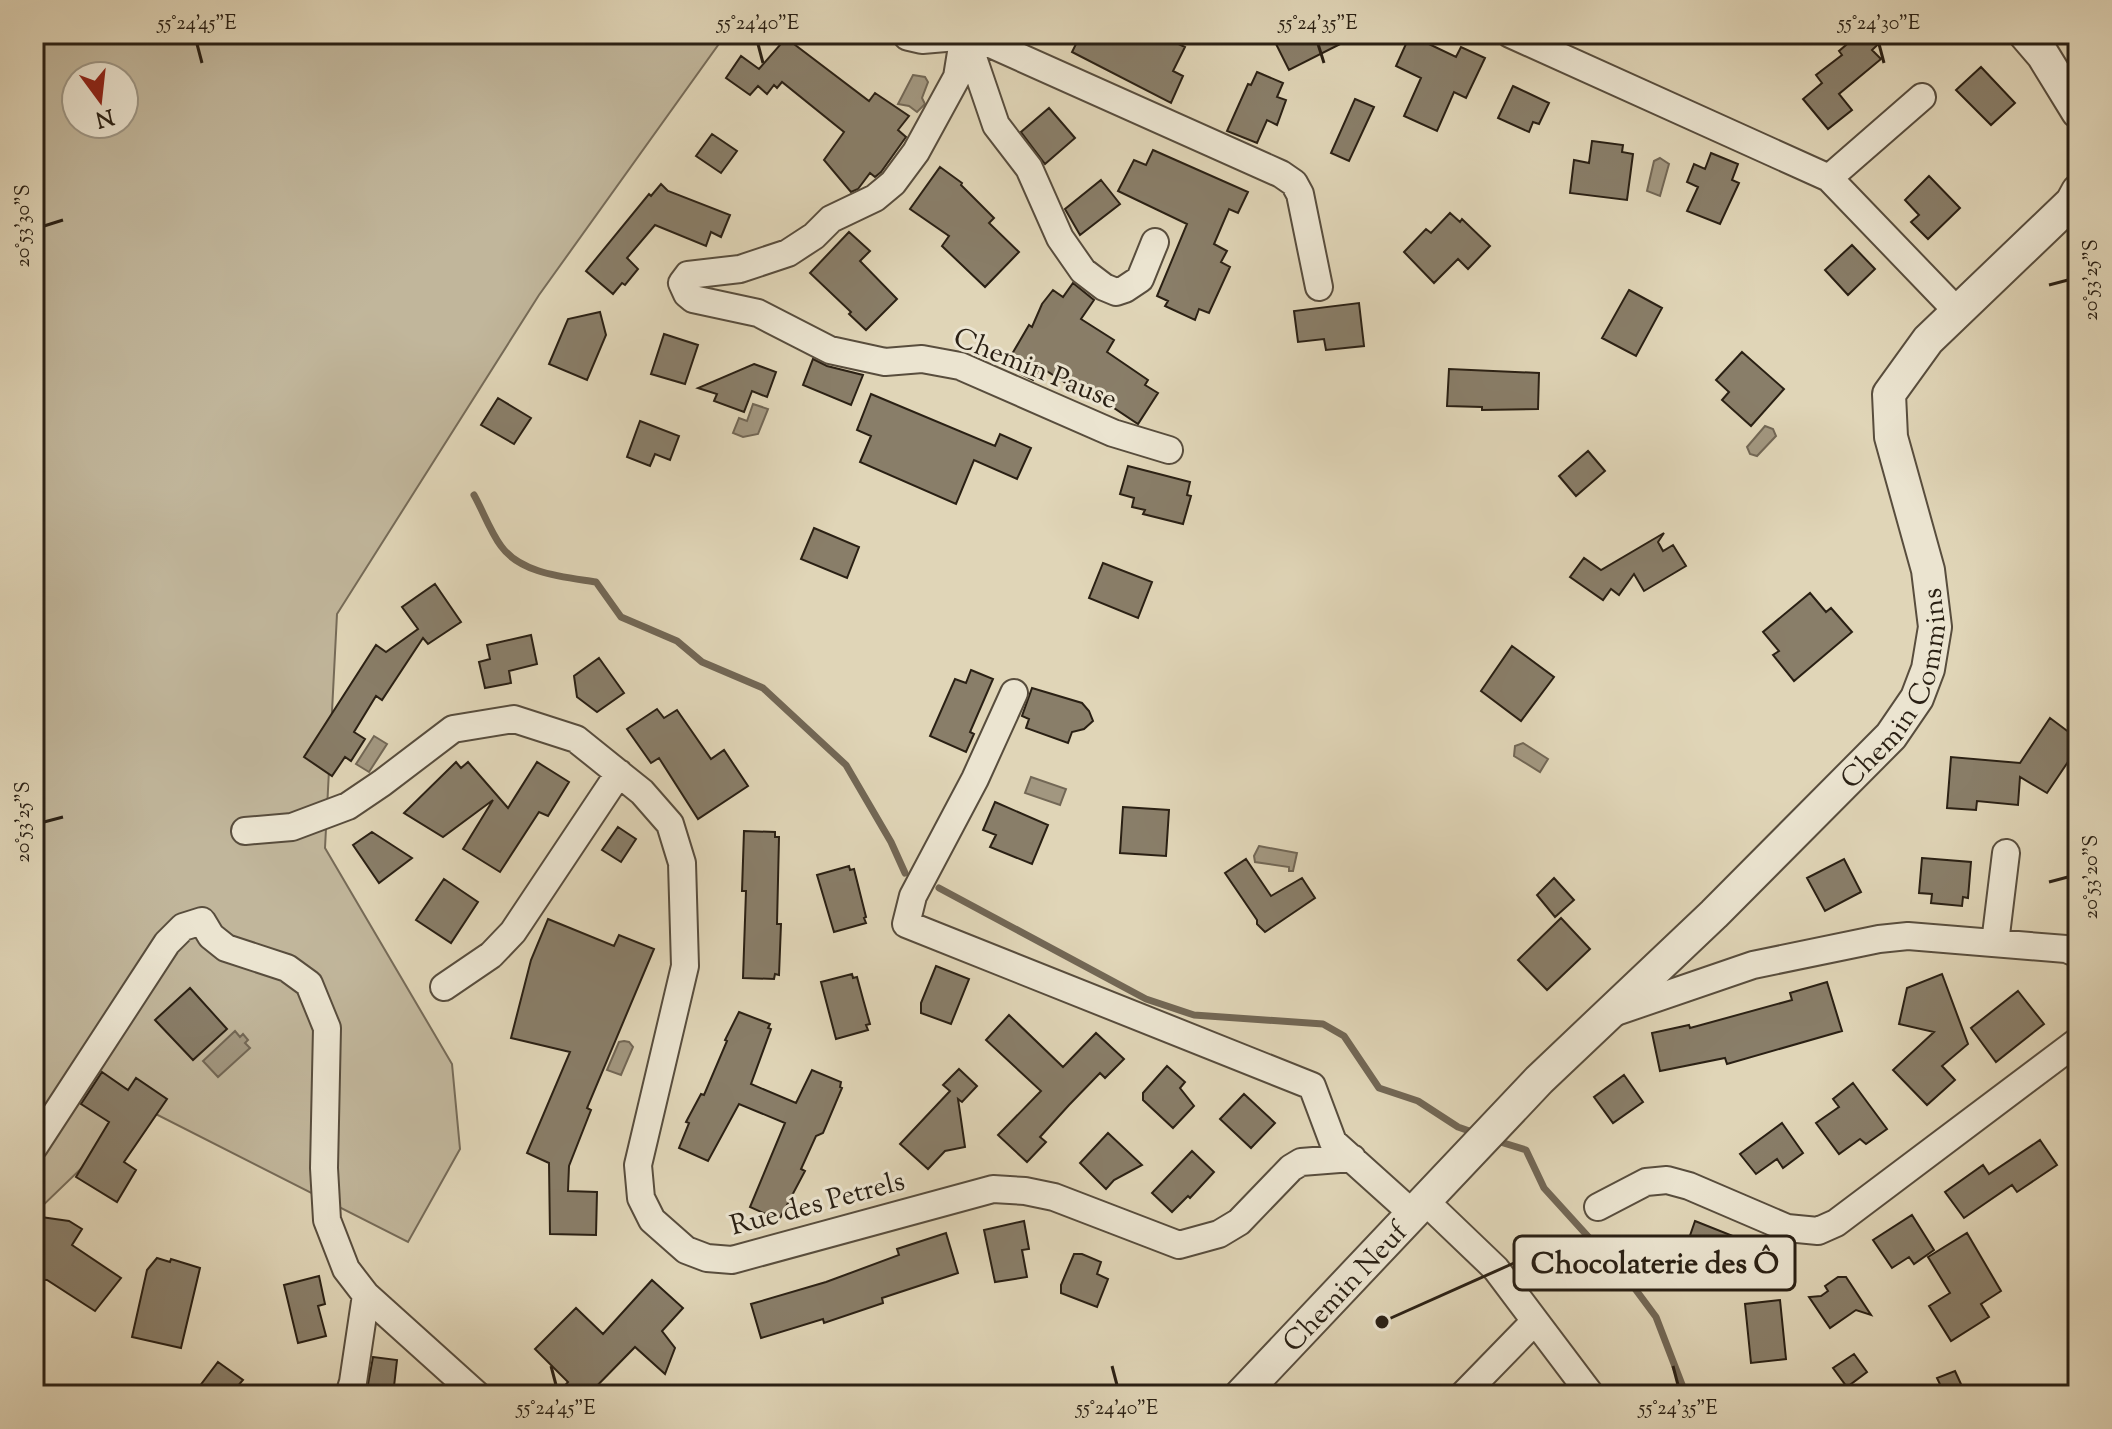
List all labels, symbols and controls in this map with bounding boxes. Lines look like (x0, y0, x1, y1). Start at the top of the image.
text: 55°24'45"E (157, 10, 237, 39)
text: 55°24'40"E (716, 10, 799, 39)
text: 55°24'35"E (1278, 10, 1357, 39)
text: 55°24'30"E (1837, 10, 1920, 39)
north arrow (60, 60, 140, 140)
text: N (91, 99, 117, 134)
text: 20°53'30"S (10, 184, 39, 268)
text: 20°53'25"S (2078, 239, 2107, 321)
street label: Chemin Pause (947, 319, 1123, 421)
street label: Chemin Commins (1832, 586, 1958, 799)
text: 20°53'25"S (10, 781, 39, 863)
text: 20°53'20"S (2078, 835, 2107, 919)
street label: Rue des Petrels (726, 1162, 910, 1247)
street label: Chemin Neuf (1275, 1213, 1419, 1362)
callout: Chocolaterie des Ô (1514, 1236, 1795, 1290)
text: Chocolaterie des Ô (1531, 1244, 1779, 1287)
text: 55°24'45"E (516, 1395, 596, 1424)
text: 55°24'40"E (1075, 1395, 1158, 1424)
text: 55°24'35"E (1638, 1395, 1717, 1424)

